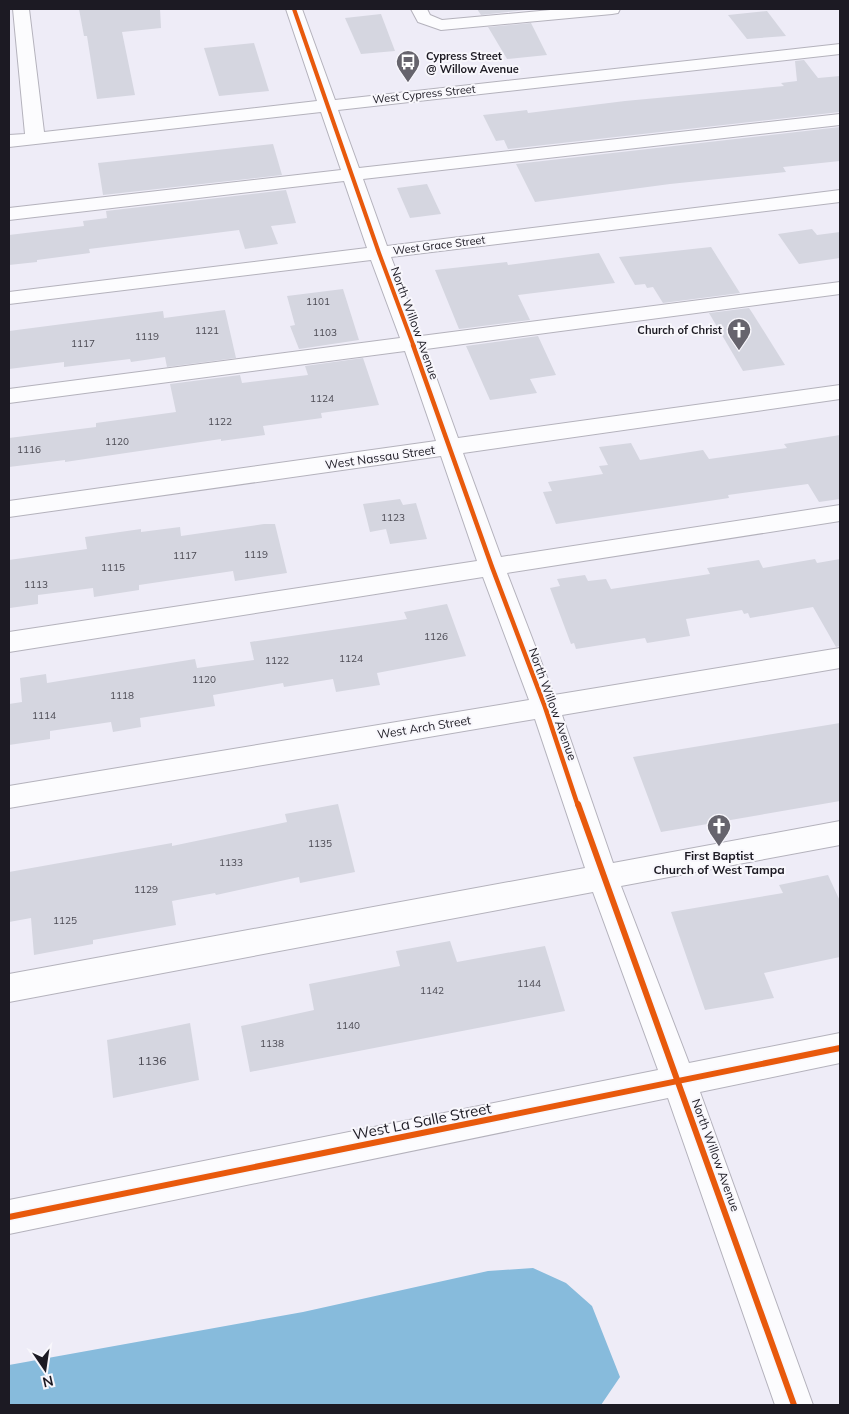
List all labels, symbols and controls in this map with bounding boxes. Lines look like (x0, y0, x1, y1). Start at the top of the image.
bus stop icon: Cypress Street @ Willow Avenue (395, 49, 421, 83)
place label: Cypress Street @ Willow Avenue (426, 49, 519, 76)
street label: West Cypress Street (372, 82, 476, 106)
street label: West Grace Street (392, 232, 486, 258)
street label: North Willow Avenue (388, 265, 442, 381)
house number: 1101 (306, 295, 330, 308)
church icon: Church of Christ (726, 317, 752, 351)
place label: Church of Christ (637, 323, 722, 337)
house number: 1121 (195, 324, 219, 337)
house number: 1103 (313, 326, 337, 339)
house number: 1119 (135, 330, 159, 343)
house number: 1117 (71, 337, 95, 350)
house number: 1124 (310, 392, 334, 405)
house number: 1122 (208, 415, 232, 428)
house number: 1120 (105, 435, 129, 448)
street label: West Nassau Street (324, 442, 436, 472)
house number: 1116 (17, 443, 41, 456)
house number: 1123 (381, 511, 405, 524)
house number: 1119 (244, 548, 268, 561)
house number: 1117 (173, 549, 197, 562)
house number: 1115 (101, 561, 125, 574)
house number: 1113 (24, 578, 48, 591)
house number: 1126 (424, 630, 448, 643)
street label: North Willow Avenue (526, 646, 580, 762)
house number: 1124 (339, 652, 363, 665)
house number: 1122 (265, 654, 289, 667)
house number: 1120 (192, 673, 216, 686)
house number: 1118 (110, 689, 134, 702)
house number: 1114 (32, 709, 56, 722)
street label: West Arch Street (376, 712, 472, 742)
church icon: First Baptist Church of West Tampa (706, 813, 732, 847)
house number: 1135 (308, 837, 332, 850)
place label: First Baptist Church of West Tampa (653, 848, 785, 877)
house number: 1133 (219, 856, 243, 869)
house number: 1129 (134, 883, 158, 896)
house number: 1125 (53, 914, 77, 927)
house number: 1144 (517, 977, 541, 990)
house number: 1142 (420, 984, 444, 997)
house number: 1140 (336, 1019, 360, 1032)
house number: 1138 (260, 1037, 284, 1050)
house number: 1136 (138, 1053, 166, 1068)
street label: North Willow Avenue (689, 1097, 743, 1213)
street label: West La Salle Street (351, 1098, 493, 1144)
north arrow (20, 1344, 70, 1394)
text: N (41, 1372, 55, 1392)

